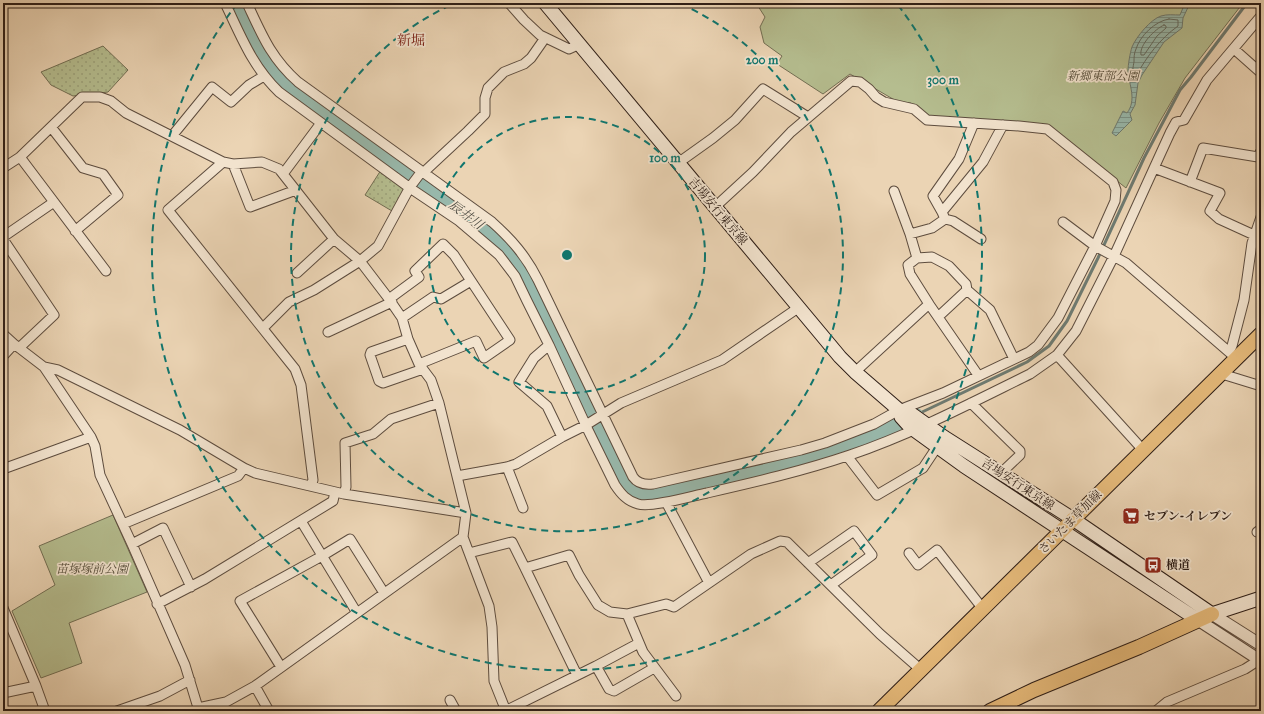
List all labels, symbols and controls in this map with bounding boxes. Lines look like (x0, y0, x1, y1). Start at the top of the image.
district label: 新堀 (397, 32, 425, 49)
text: 200 m (746, 53, 779, 67)
park label: 新郷東部公園 (1067, 69, 1141, 83)
text: 300 m (927, 73, 960, 88)
text: 100 m (649, 151, 682, 165)
street label: 吉場安行東京線 (686, 174, 750, 248)
water label: 辰井川 (446, 197, 488, 234)
centre of rings (560, 248, 574, 262)
street label: 吉場安行東京線 (979, 455, 1057, 513)
street label: さいたま草加線 (1035, 487, 1105, 557)
supermarket icon: セブン-イレブン (1121, 506, 1141, 526)
place label: セブン-イレブン (1144, 509, 1232, 523)
bus stop icon: 横道 (1143, 555, 1163, 575)
place label: 横道 (1166, 558, 1190, 572)
park label: 苗塚塚前公園 (56, 562, 130, 576)

